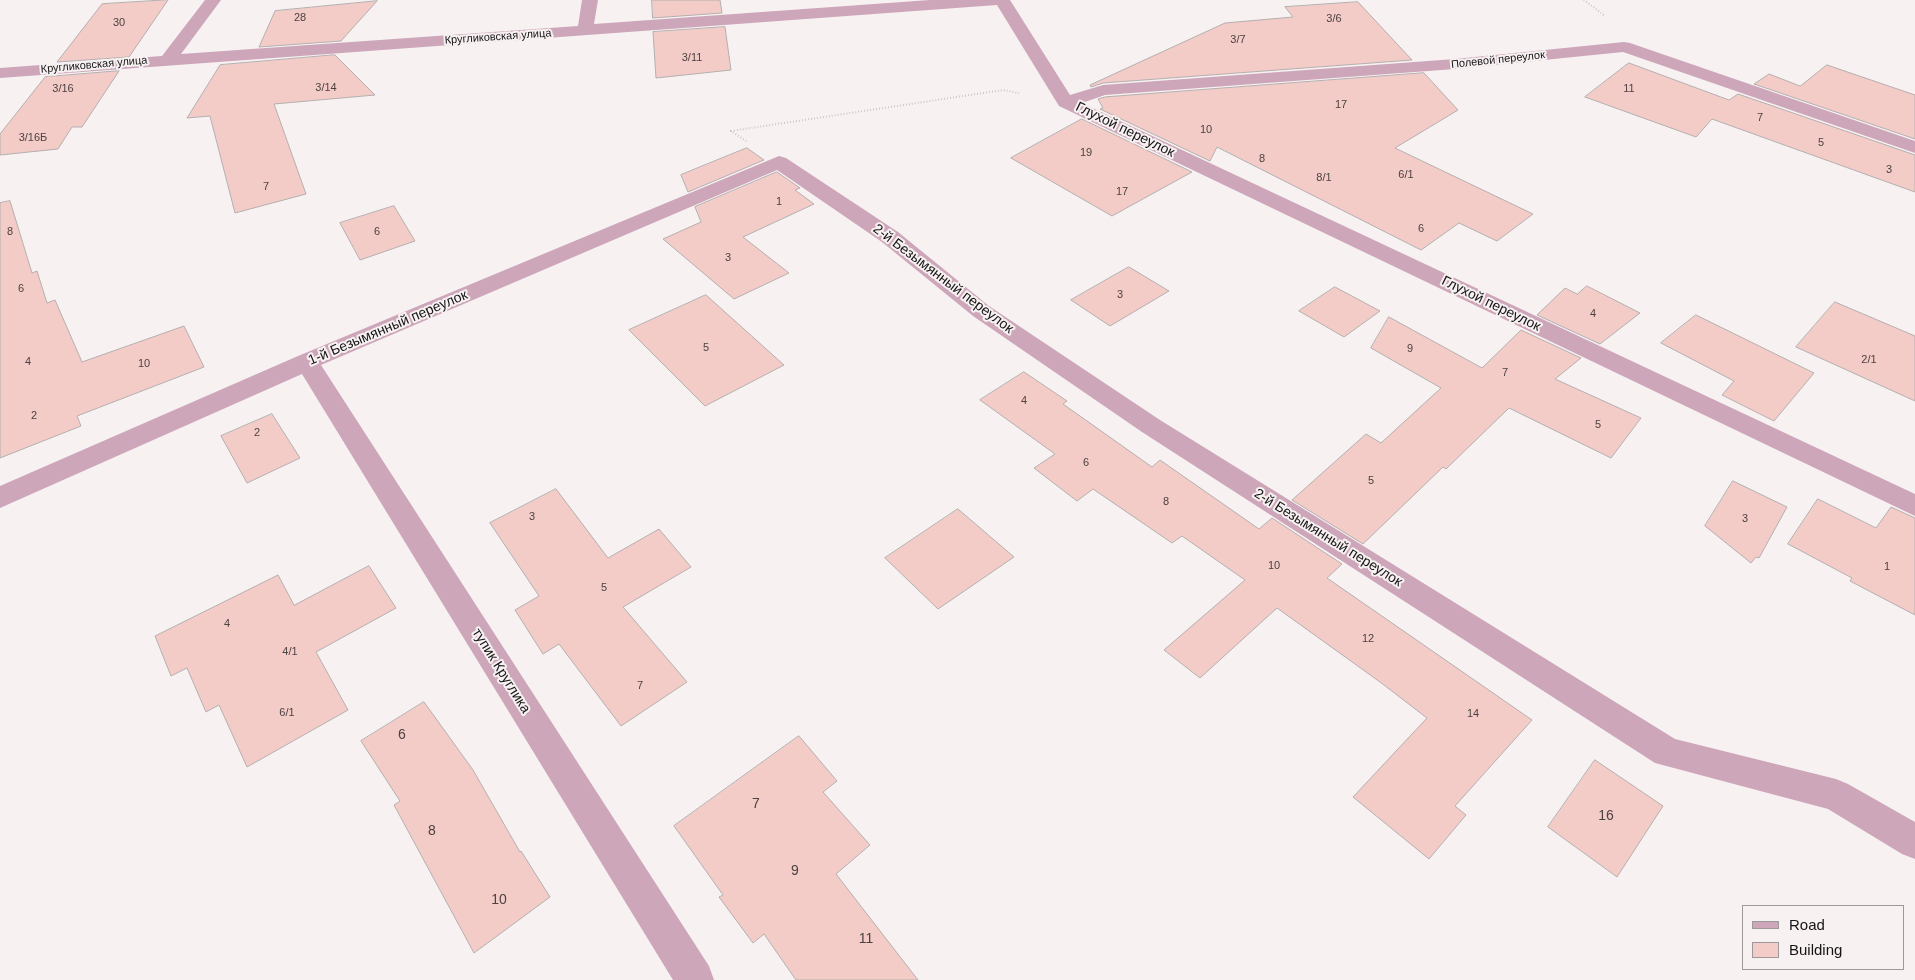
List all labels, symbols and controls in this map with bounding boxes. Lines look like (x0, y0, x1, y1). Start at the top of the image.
house number: 28 (294, 11, 306, 25)
house number: 3/6 (1326, 12, 1342, 26)
house number: 30 (113, 16, 125, 30)
street label: Кругликовская улица (444, 27, 552, 47)
house number: 3/7 (1230, 33, 1246, 47)
street label: Полевой переулок (1450, 49, 1546, 71)
house number: 3/11 (682, 51, 702, 65)
street label: Кругликовская улица (40, 54, 148, 76)
house number: 3/14 (315, 81, 337, 95)
house number: 3/16 (52, 82, 74, 96)
house number: 11 (1623, 82, 1635, 96)
house number: 17 (1335, 98, 1347, 112)
street label: Глухой переулок (1073, 99, 1177, 161)
house number: 7 (1757, 111, 1763, 125)
house number: 10 (1200, 123, 1212, 137)
house number: 3/16Б (19, 131, 47, 145)
house number: 5 (1818, 136, 1824, 150)
house number: 19 (1080, 146, 1092, 160)
house number: 8 (1259, 152, 1265, 166)
house number: 3 (1886, 163, 1892, 177)
house number: 6/1 (1398, 168, 1414, 182)
house number: 8/1 (1316, 171, 1332, 185)
house number: 7 (263, 180, 269, 194)
house number: 17 (1116, 185, 1128, 199)
house number: 1 (776, 195, 782, 209)
street label: 2-й Безымянный переулок (869, 221, 1017, 337)
house number: 6 (1418, 222, 1424, 236)
house number: 8 (7, 225, 13, 239)
house number: 6 (374, 225, 380, 239)
house number: 3 (725, 251, 731, 265)
street label: Глухой переулок (1439, 273, 1543, 335)
house number: 6 (18, 282, 24, 296)
street label: 1-й Безымянный переулок (306, 287, 470, 369)
house number: 3 (1117, 288, 1123, 302)
house number: 4 (1590, 307, 1596, 321)
house number: 5 (703, 341, 709, 355)
house number: 9 (1407, 342, 1413, 356)
house number: 2/1 (1861, 353, 1877, 367)
house number: 4 (25, 355, 31, 369)
house number: 10 (138, 357, 150, 371)
house number: 7 (1502, 366, 1508, 380)
house number: 4 (1021, 394, 1027, 408)
house number: 2 (31, 409, 37, 423)
house number: 5 (1595, 418, 1601, 432)
house number: 2 (254, 426, 260, 440)
house number: 6 (1083, 456, 1089, 470)
house number: 5 (1368, 474, 1374, 488)
street label: 2-й Безымянный переулок (1251, 485, 1405, 591)
house number: 8 (1163, 495, 1169, 509)
house number: 3 (529, 510, 535, 524)
house number: 3 (1742, 512, 1748, 526)
house number: 10 (1268, 559, 1280, 573)
house number: 1 (1884, 560, 1890, 574)
house number: 5 (601, 581, 607, 595)
house number: 4 (224, 617, 230, 631)
street label: тупик Круглика (468, 626, 534, 716)
house number: 12 (1362, 632, 1374, 646)
house number: 4/1 (282, 645, 298, 659)
house number: 7 (637, 679, 643, 693)
house number: 6/1 (279, 706, 295, 720)
house number: 14 (1467, 707, 1479, 721)
house number: 6 (398, 727, 406, 743)
house number: 7 (752, 796, 760, 812)
house number: 16 (1598, 808, 1614, 824)
house number: 8 (428, 823, 436, 839)
house number: 9 (791, 863, 799, 879)
house number: 10 (491, 892, 507, 908)
legend (1742, 905, 1905, 970)
text: Road (1789, 916, 1825, 933)
house number: 11 (859, 931, 873, 947)
text: Building (1789, 941, 1842, 958)

